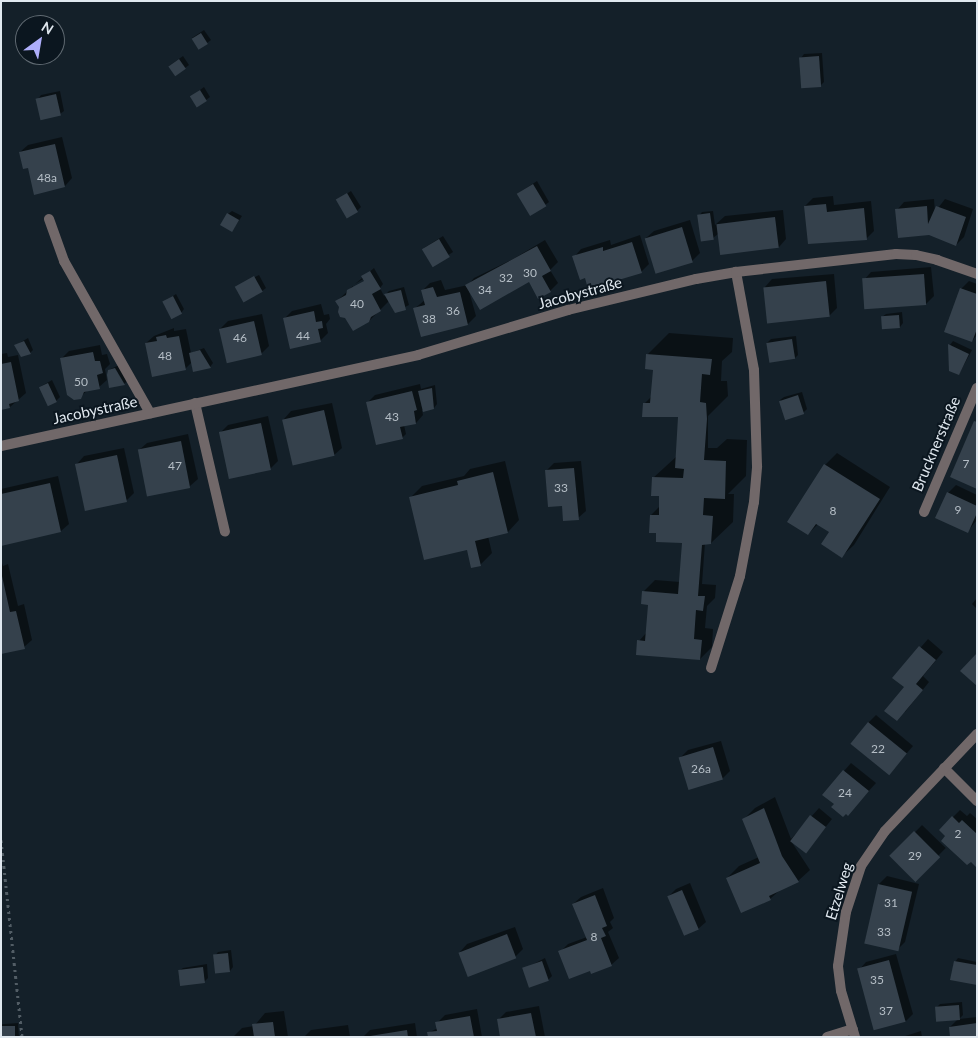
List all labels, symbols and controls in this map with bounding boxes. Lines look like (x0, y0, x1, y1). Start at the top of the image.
north arrow (15, 15, 65, 65)
text: N (39, 18, 57, 38)
house number: 48a (37, 171, 57, 185)
house number: 30 (523, 266, 537, 280)
house number: 32 (499, 271, 513, 285)
street label: Jacobystraße (536, 273, 624, 313)
house number: 34 (478, 283, 492, 297)
house number: 40 (350, 297, 364, 311)
house number: 36 (446, 304, 460, 318)
house number: 38 (422, 312, 436, 326)
house number: 44 (296, 329, 310, 343)
house number: 46 (233, 331, 247, 345)
house number: 48 (158, 349, 172, 363)
house number: 50 (74, 375, 88, 389)
street label: Jacobystraße (51, 392, 139, 428)
street label: Brucknerstraße (908, 394, 964, 494)
house number: 43 (385, 410, 399, 424)
house number: 7 (963, 457, 969, 471)
house number: 47 (168, 459, 182, 473)
house number: 33 (554, 481, 568, 495)
house number: 9 (955, 503, 961, 517)
house number: 8 (830, 504, 836, 518)
house number: 22 (871, 742, 885, 756)
house number: 26a (691, 762, 711, 776)
house number: 24 (838, 786, 852, 800)
house number: 2 (955, 827, 961, 841)
house number: 29 (908, 849, 922, 863)
street label: Etzelweg (822, 860, 856, 922)
house number: 31 (884, 896, 898, 910)
house number: 33 (877, 925, 891, 939)
house number: 8 (591, 930, 597, 944)
house number: 35 (870, 973, 884, 987)
house number: 37 (879, 1004, 893, 1018)

